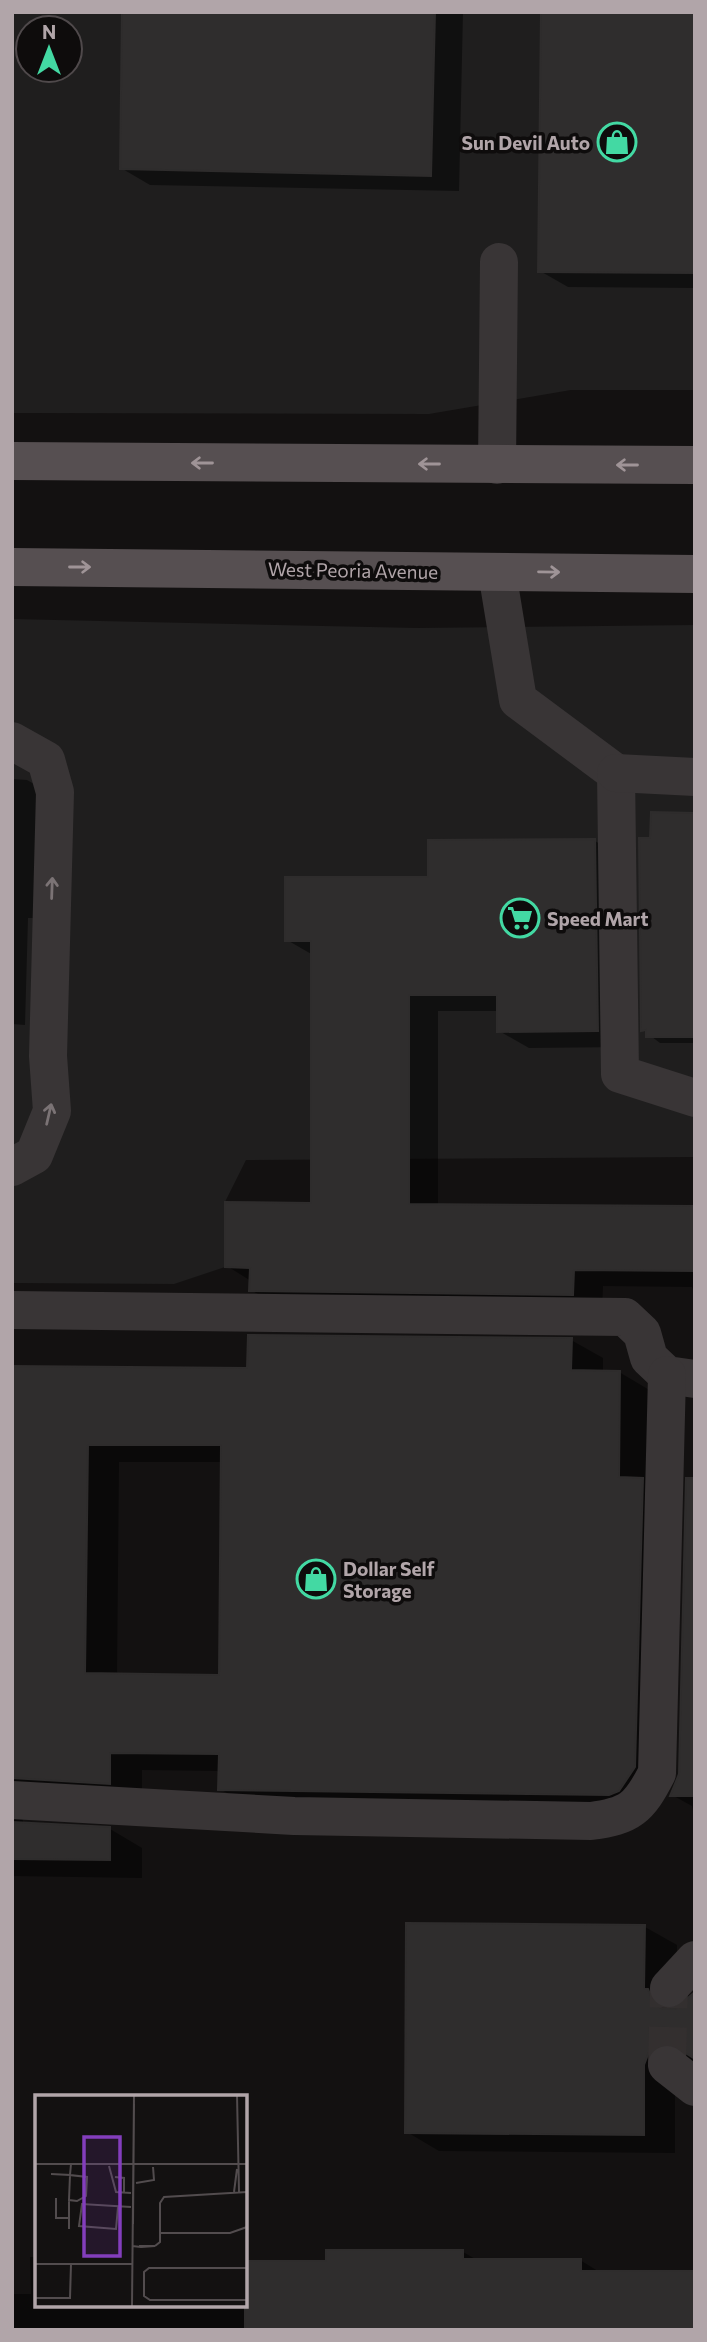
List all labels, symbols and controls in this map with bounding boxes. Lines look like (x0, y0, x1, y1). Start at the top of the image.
north arrow (14, 14, 84, 84)
text: N (42, 20, 56, 43)
shop icon: Sun Devil Auto (596, 121, 638, 163)
place label: Sun Devil Auto (461, 131, 590, 154)
one-way arrow (190, 456, 213, 470)
one-way arrow (418, 457, 441, 471)
one-way arrow (615, 458, 638, 472)
street label: West Peoria Avenue (268, 557, 438, 583)
one-way arrow (69, 560, 92, 574)
one-way arrow (537, 565, 560, 579)
one-way arrow (46, 876, 59, 899)
supermarket icon: Speed Mart (499, 897, 541, 939)
place label: Speed Mart (547, 907, 648, 930)
one-way arrow (43, 1104, 56, 1126)
place label: Dollar Self Storage (343, 1557, 435, 1602)
shop icon: Dollar Self Storage (295, 1558, 337, 1600)
inset map (35, 2095, 247, 2307)

